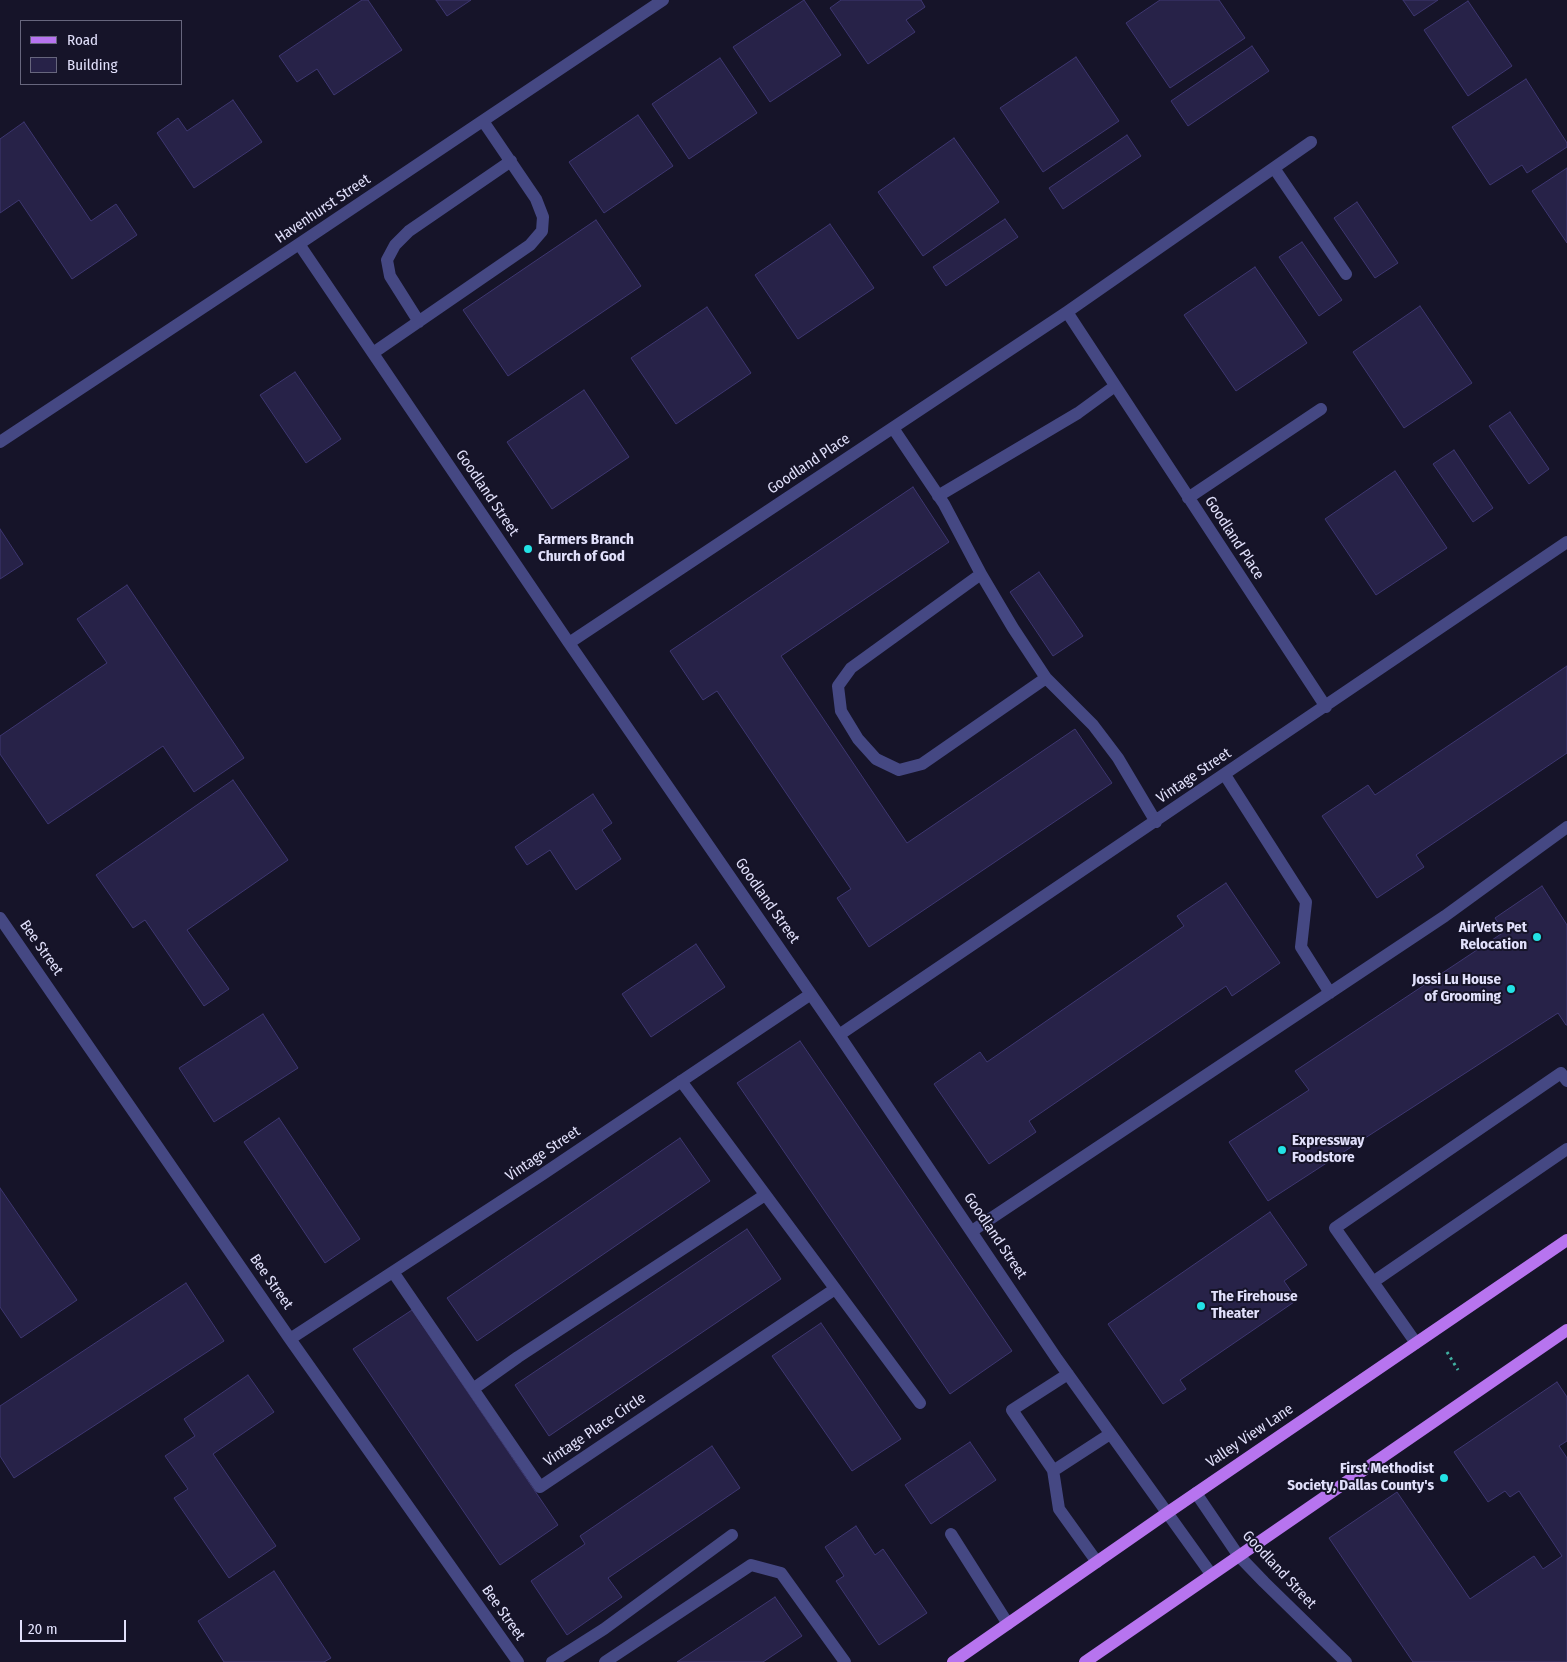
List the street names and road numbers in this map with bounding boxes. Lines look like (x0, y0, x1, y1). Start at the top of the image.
street label: Havenhurst Street (272, 171, 374, 247)
street label: Goodland Place (764, 430, 854, 498)
street label: Goodland Street (452, 447, 522, 539)
street label: Goodland Place (1200, 493, 1268, 583)
street label: Vintage Street (1153, 745, 1235, 807)
street label: Goodland Street (731, 855, 803, 947)
street label: Bee Street (15, 917, 67, 979)
street label: Vintage Street (502, 1123, 584, 1185)
street label: Goodland Street (960, 1190, 1030, 1282)
street label: Bee Street (245, 1251, 297, 1313)
street label: Vintage Place Circle (541, 1389, 649, 1471)
street label: Valley View Lane (1203, 1400, 1297, 1472)
street label: Goodland Street (1238, 1527, 1320, 1613)
street label: Bee Street (477, 1582, 529, 1644)

